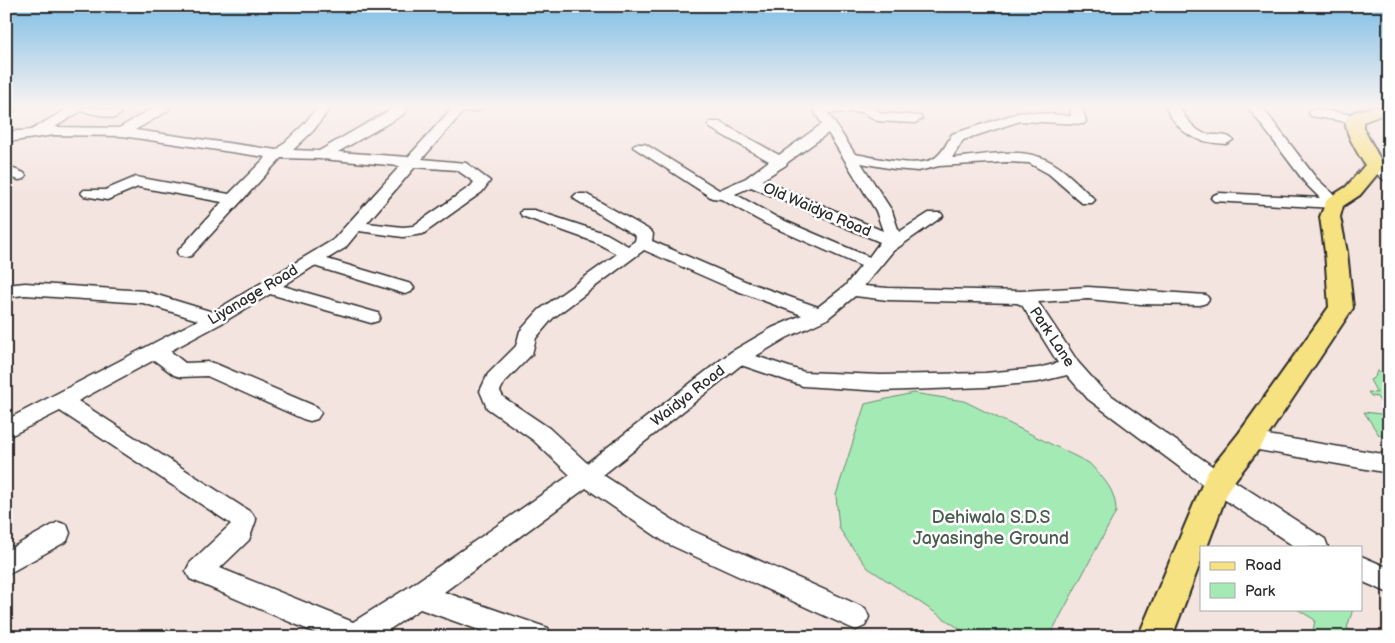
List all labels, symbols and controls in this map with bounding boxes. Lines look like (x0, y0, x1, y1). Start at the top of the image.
street label: Old Waidya Road (760, 179, 874, 241)
street label: Liyanage Road (204, 261, 302, 329)
street label: Park Lane (1025, 303, 1079, 371)
street label: Waidya Road (647, 361, 729, 431)
park label: Dehiwala S.D.S Jayasinghe Ground (913, 507, 1069, 549)
legend (1200, 546, 1362, 610)
text: Road (1245, 556, 1281, 575)
text: Park (1245, 582, 1276, 601)

